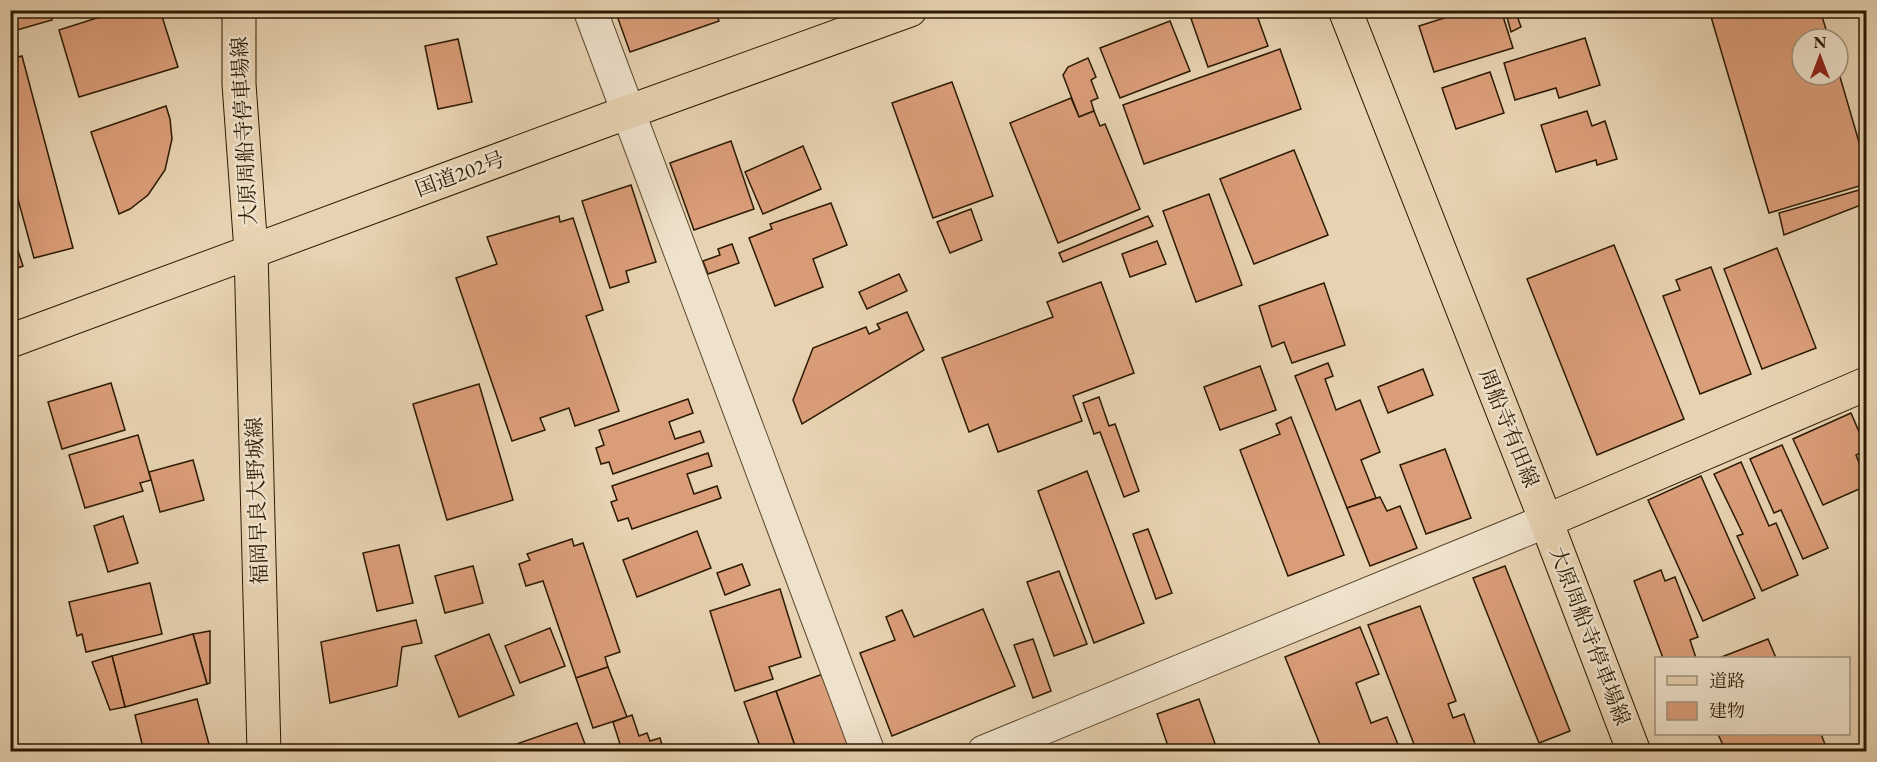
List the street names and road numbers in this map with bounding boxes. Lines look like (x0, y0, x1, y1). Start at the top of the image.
street label: 大原周船寺停車場線 (225, 36, 262, 226)
street label: 国道202号 (411, 145, 508, 202)
street label: 周船寺有田線 (1473, 364, 1546, 491)
street label: 福岡早良大野城線 (240, 417, 273, 585)
street label: 大原周船寺停車場線 (1544, 543, 1637, 729)

